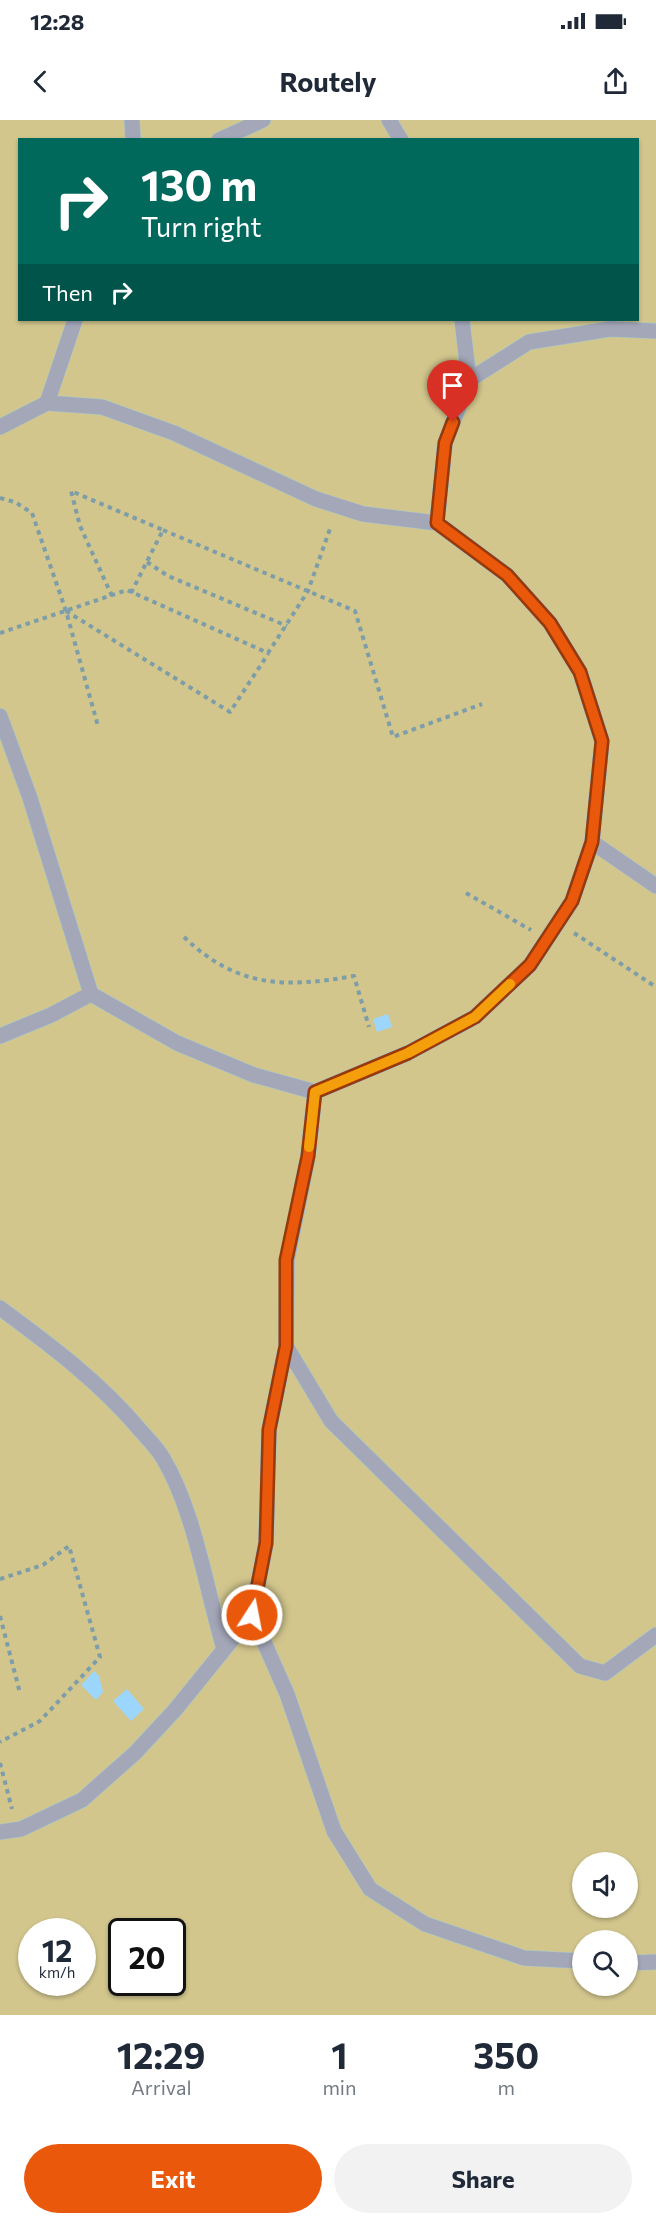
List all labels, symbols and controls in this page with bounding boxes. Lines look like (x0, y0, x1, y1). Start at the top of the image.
text: 12:28 (30, 8, 84, 35)
icon: back (24, 65, 57, 98)
text: Routely (280, 65, 376, 98)
icon: share (599, 65, 632, 98)
text: 130 m (141, 158, 257, 210)
icon: right (42, 162, 120, 240)
text: Turn right (141, 210, 261, 243)
icon: right (105, 276, 138, 309)
text: Then (42, 279, 93, 306)
pin (427, 360, 478, 422)
icon: arrive (436, 369, 469, 402)
position arrow (220, 1583, 284, 1647)
map controls (572, 1852, 638, 1996)
button: sound (572, 1852, 638, 1918)
speed limit sign: 20 (108, 1918, 186, 1996)
button: search (572, 1930, 638, 1996)
text: 12 (42, 1931, 72, 1968)
text: km/h (39, 1963, 75, 1981)
text: 12:29 (117, 2032, 206, 2076)
text: 1 (331, 2032, 348, 2076)
text: 350 (473, 2032, 539, 2076)
text: Arrival (131, 2075, 191, 2099)
text: min (322, 2075, 356, 2099)
text: m (498, 2075, 515, 2099)
button: Exit (24, 2144, 322, 2213)
button: Share (334, 2144, 632, 2213)

